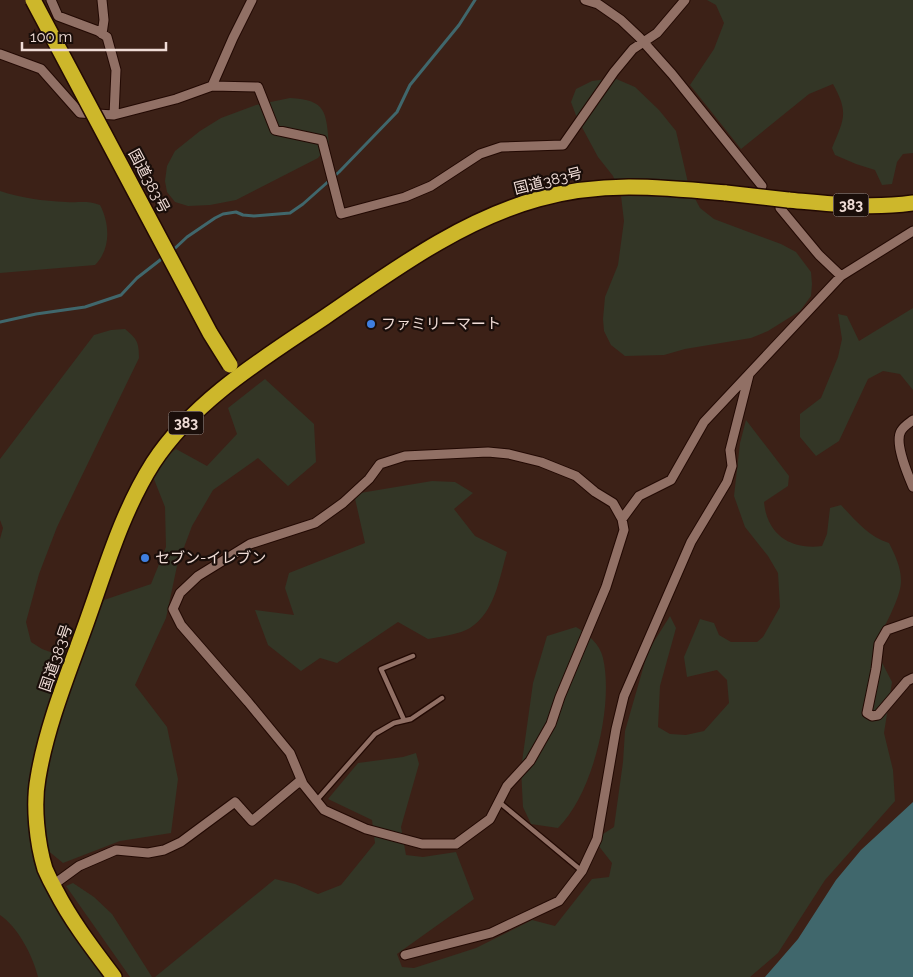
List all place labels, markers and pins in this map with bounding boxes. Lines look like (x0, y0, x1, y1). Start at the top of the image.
place label: ファミリーマート (381, 315, 501, 333)
marker: ファミリーマート (365, 318, 377, 330)
place label: セブン-イレブン (155, 549, 266, 567)
marker: セブン-イレブン (139, 552, 151, 564)

